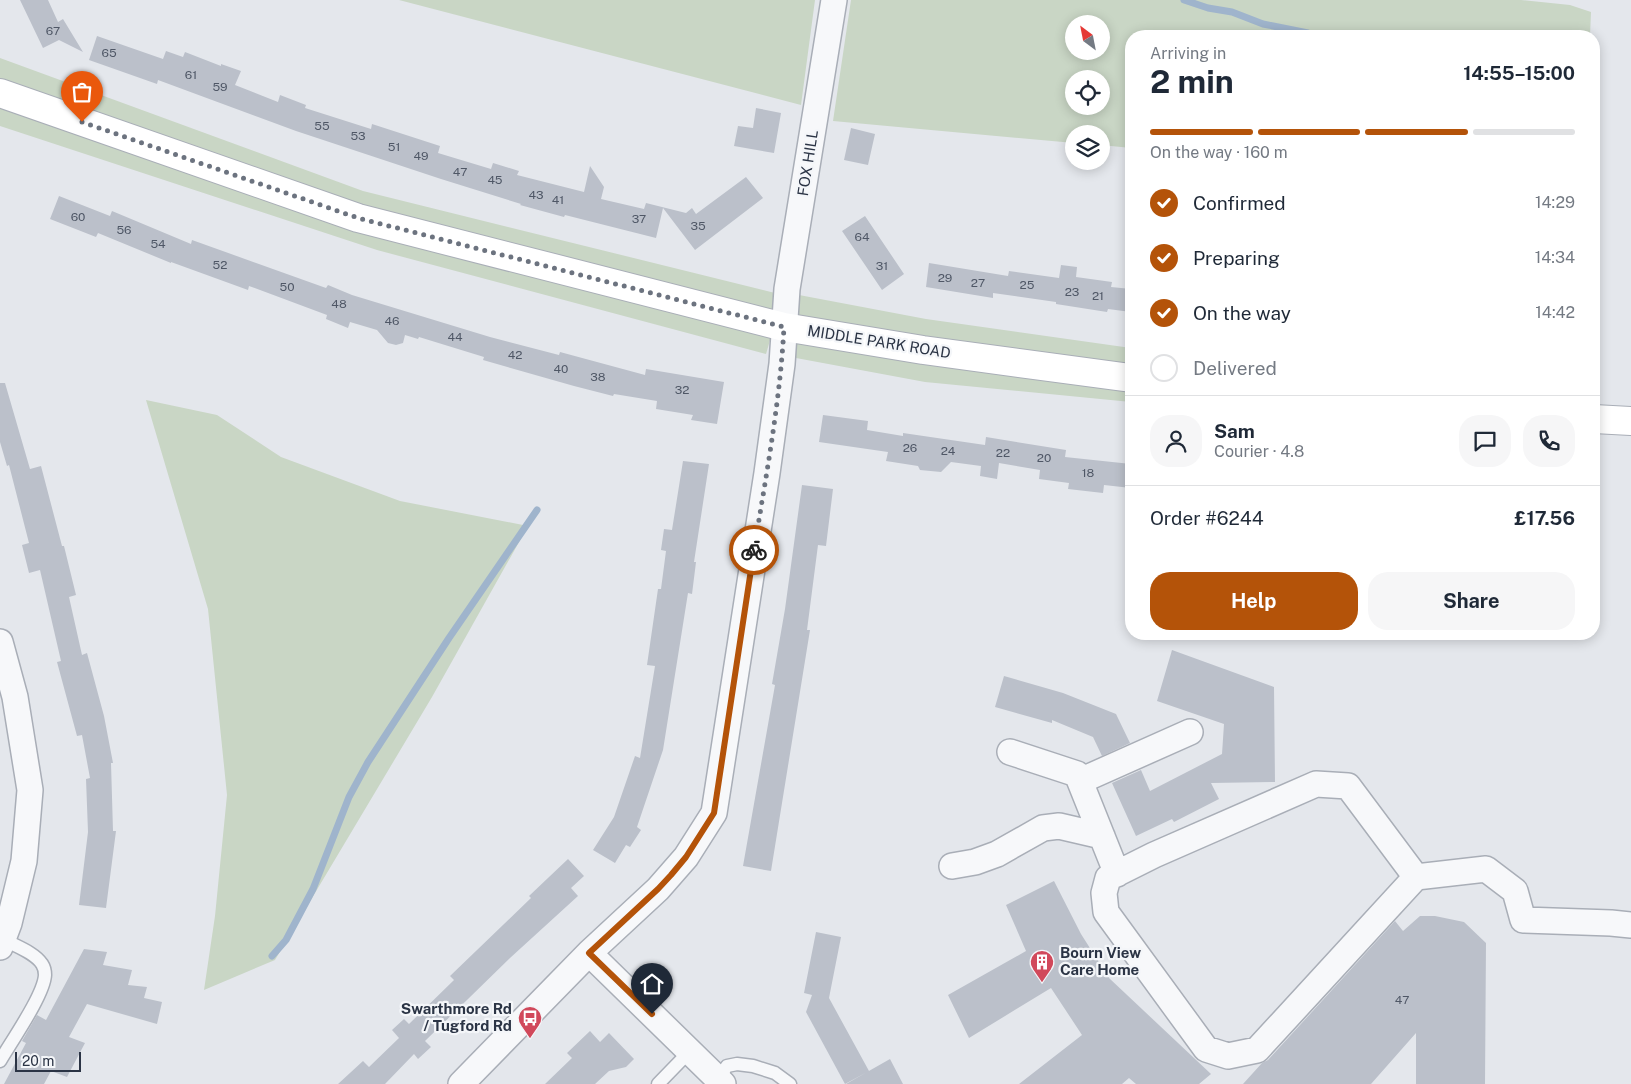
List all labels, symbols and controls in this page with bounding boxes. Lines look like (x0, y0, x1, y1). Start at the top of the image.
north arrow (1065, 15, 1110, 60)
map controls (1065, 15, 1110, 170)
house number: 67 (46, 24, 60, 38)
text: Arriving in (1150, 44, 1226, 63)
house number: 65 (101, 46, 117, 60)
text: 14:55–15:00 (1463, 62, 1575, 84)
text: 2 min (1150, 63, 1234, 100)
house number: 61 (185, 68, 197, 82)
button: locate (1065, 70, 1110, 115)
pin (61, 71, 103, 122)
icon: bag (68, 78, 96, 106)
house number: 59 (212, 80, 228, 94)
house number: 55 (314, 119, 330, 133)
button: layers (1065, 125, 1110, 170)
house number: 53 (350, 129, 366, 143)
street label: FOX HILL (794, 129, 821, 197)
house number: 51 (388, 140, 400, 154)
text: On the way · 160 m (1150, 143, 1288, 162)
house number: 49 (413, 149, 429, 163)
house number: 47 (453, 165, 467, 179)
house number: 45 (487, 173, 503, 187)
house number: 43 (528, 188, 544, 202)
icon: check (1150, 189, 1178, 217)
text: Confirmed (1193, 192, 1286, 214)
house number: 41 (552, 193, 564, 207)
text: 14:29 (1535, 193, 1575, 212)
house number: 60 (71, 210, 85, 224)
house number: 37 (632, 212, 646, 226)
house number: 35 (690, 219, 706, 233)
house number: 56 (116, 223, 132, 237)
house number: 64 (855, 230, 870, 244)
house number: 54 (150, 237, 166, 251)
icon: check (1150, 244, 1178, 272)
text: Preparing (1193, 247, 1280, 269)
text: 14:34 (1535, 248, 1575, 267)
house number: 52 (213, 258, 227, 272)
house number: 31 (876, 259, 888, 273)
house number: 29 (938, 271, 952, 285)
house number: 27 (971, 276, 985, 290)
house number: 25 (1020, 278, 1035, 292)
house number: 50 (279, 280, 295, 294)
house number: 23 (1065, 285, 1079, 299)
house number: 21 (1092, 289, 1104, 303)
house number: 48 (331, 297, 347, 311)
icon: check (1150, 299, 1178, 327)
text: On the way (1193, 302, 1291, 324)
text: 14:42 (1535, 303, 1575, 322)
house number: 46 (384, 314, 400, 328)
street label: MIDDLE PARK ROAD (806, 322, 952, 361)
house number: 44 (447, 330, 463, 344)
house number: 42 (508, 348, 522, 362)
text: Delivered (1193, 357, 1277, 379)
house number: 40 (554, 362, 568, 376)
house number: 38 (590, 370, 606, 384)
house number: 32 (675, 383, 689, 397)
button: person (1150, 415, 1202, 467)
button: chat (1459, 415, 1511, 467)
button: phone (1523, 415, 1575, 467)
text: Sam (1214, 420, 1255, 442)
house number: 26 (903, 441, 917, 455)
text: Courier · 4.8 (1214, 442, 1304, 461)
house number: 24 (941, 444, 956, 458)
house number: 22 (996, 446, 1010, 460)
house number: 20 (1037, 451, 1051, 465)
house number: 18 (1082, 466, 1095, 480)
text: Order #6244 (1150, 507, 1264, 529)
text: £17.56 (1514, 507, 1575, 529)
courier (729, 525, 779, 575)
icon: bike (740, 536, 768, 564)
button: Help (1150, 572, 1358, 630)
button: Share (1368, 572, 1575, 630)
place label: Bourn View Care Home (1060, 944, 1141, 978)
building icon: Bourn View Care Home (1029, 949, 1055, 983)
pin (631, 963, 673, 1014)
icon: home (638, 970, 666, 998)
house number: 47 (1395, 993, 1409, 1007)
place label: Swarthmore Rd / Tugford Rd (401, 1000, 512, 1034)
bus stop icon: Swarthmore Rd / Tugford Rd (517, 1005, 543, 1039)
scale bar (15, 1049, 81, 1072)
text: 20 m (22, 1053, 54, 1069)

